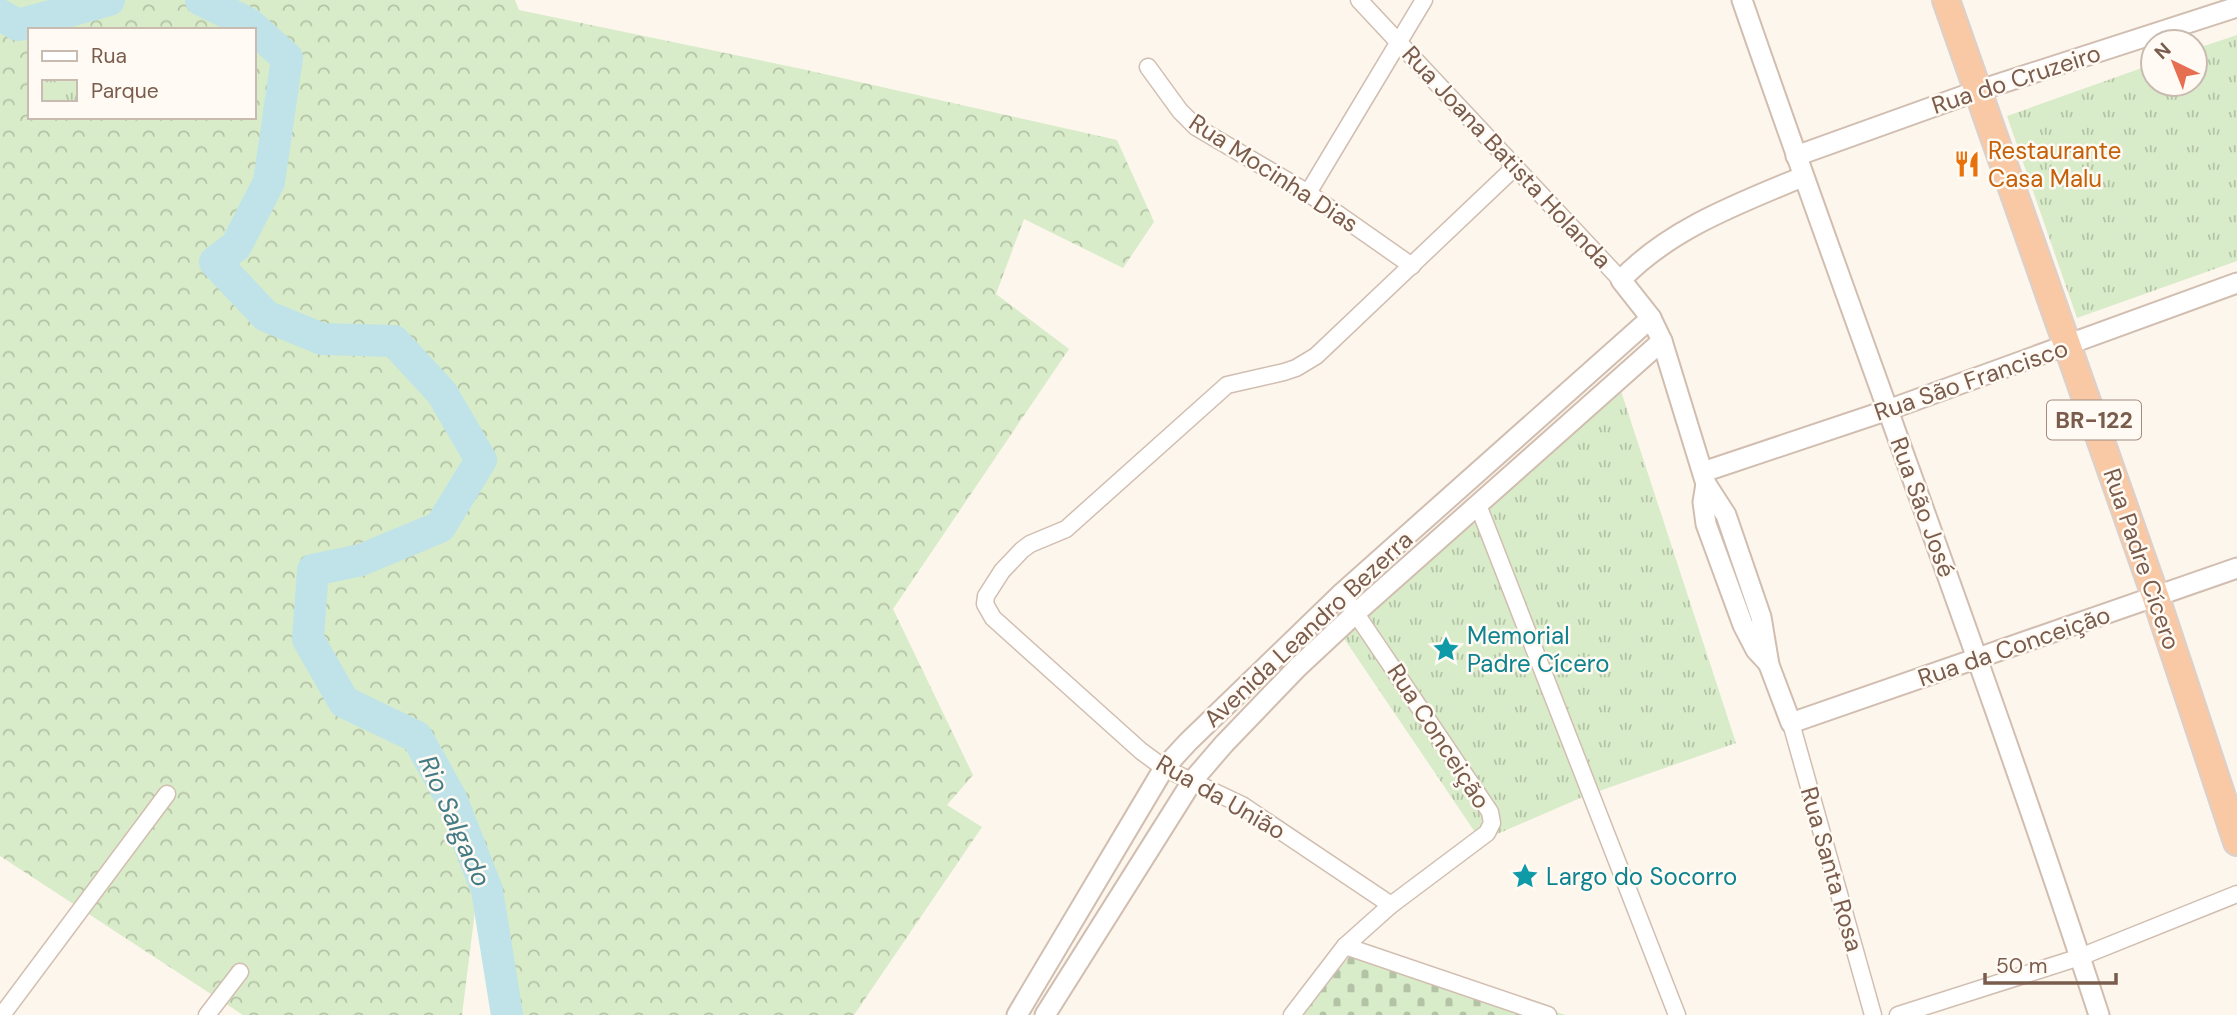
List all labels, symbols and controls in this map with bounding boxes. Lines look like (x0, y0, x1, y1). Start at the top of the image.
legend (28, 28, 256, 119)
north arrow (2139, 28, 2209, 98)
street label: Rua do Cruzeiro (1928, 37, 2104, 121)
text: N (2149, 37, 2176, 65)
street label: Rua Joana Batista Holanda (1396, 39, 1618, 275)
text: Rua (91, 42, 127, 70)
text: Parque (91, 77, 159, 105)
street label: Rua Mocinha Dias (1183, 107, 1365, 239)
place label: Restaurante Casa Malu (1988, 135, 2121, 194)
restaurant icon: Restaurante Casa Malu (1952, 149, 1982, 179)
street label: Rua São Francisco (1870, 332, 2072, 428)
road number: BR-122 (2047, 400, 2141, 440)
street label: Rua São José (1883, 433, 1963, 581)
street label: Rua Padre Cícero (2096, 464, 2188, 654)
street label: Avenida Leandro Bezerra (1197, 524, 1419, 734)
street label: Rua da Conceição (1914, 599, 2114, 693)
place label: Memorial Padre Cícero (1467, 620, 1610, 679)
place icon: Memorial Padre Cícero (1431, 634, 1461, 664)
street label: Rua Conceição (1381, 658, 1497, 814)
street label: Rua da União (1151, 747, 1291, 847)
water label: Rio Salgado (411, 750, 499, 892)
street label: Rua Santa Rosa (1794, 783, 1870, 955)
place icon: Largo do Socorro (1510, 861, 1540, 891)
place label: Largo do Socorro (1546, 861, 1737, 892)
scale bar (1985, 942, 2116, 986)
text: 50 m (1996, 952, 2047, 980)

